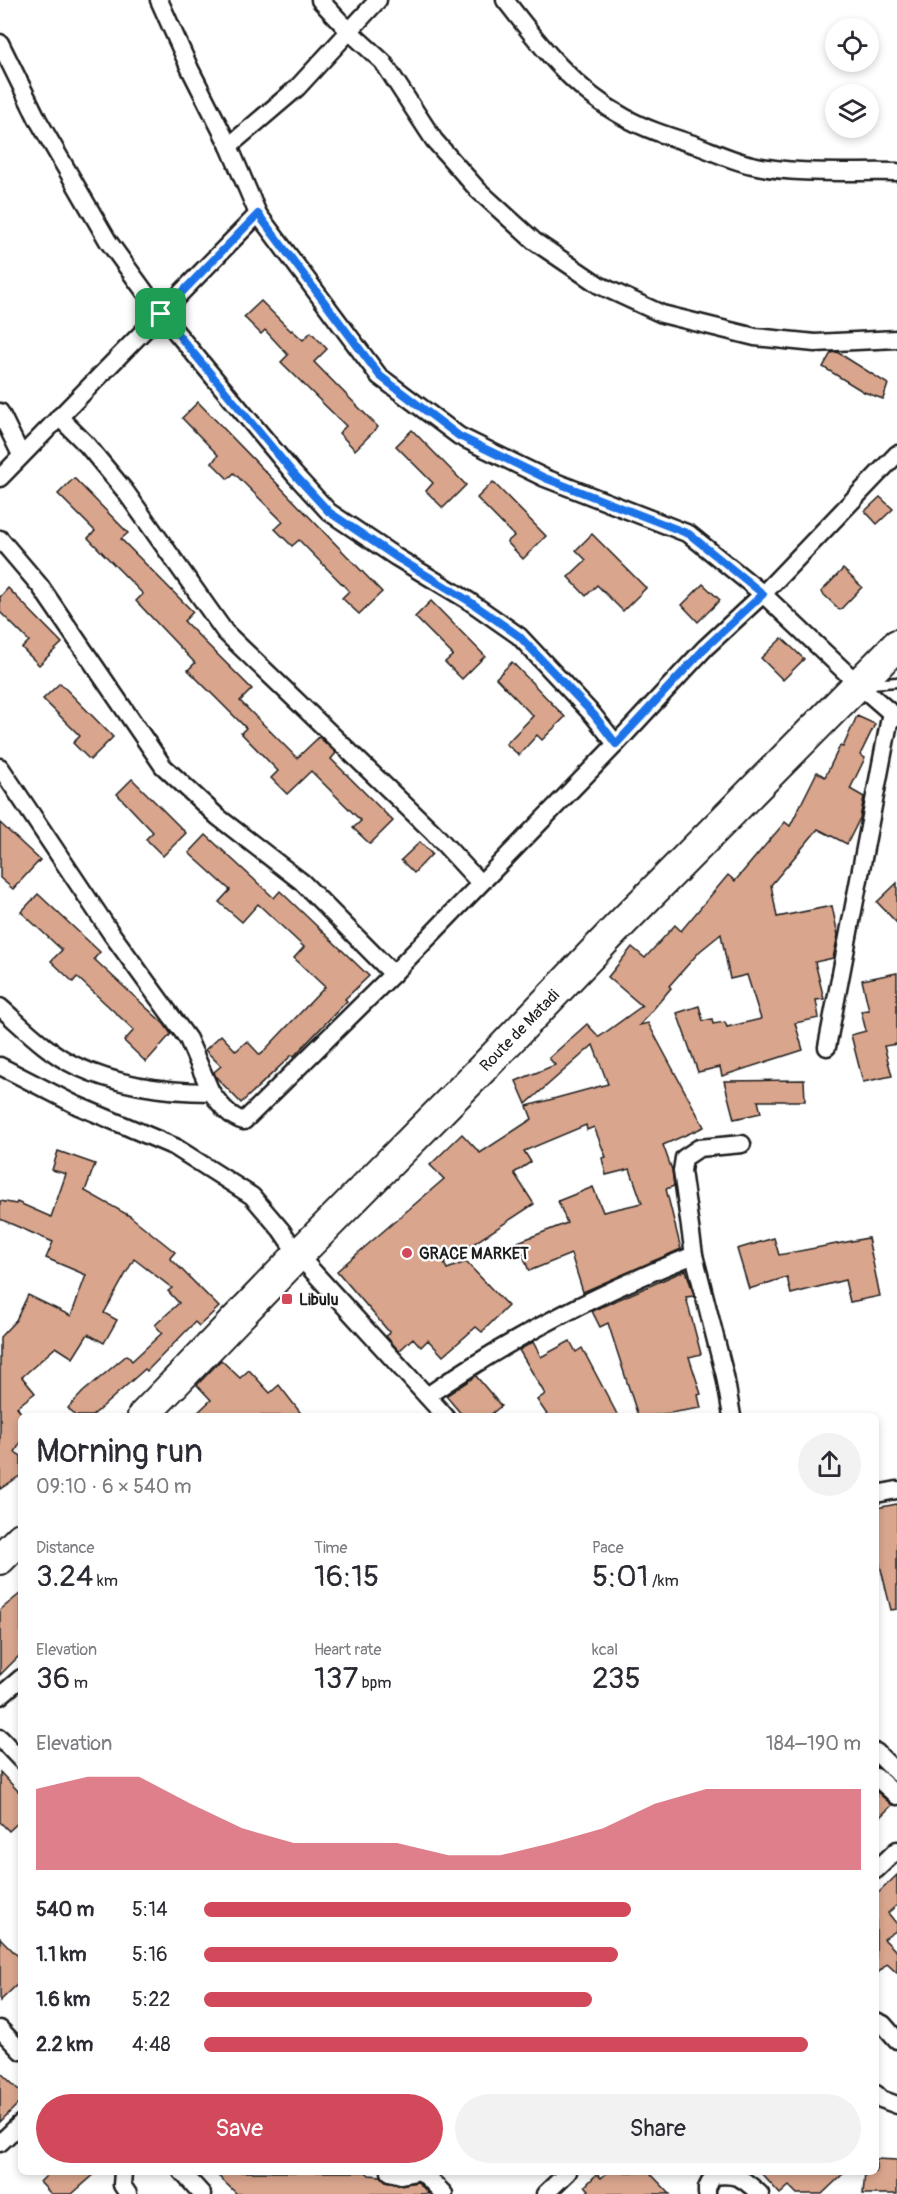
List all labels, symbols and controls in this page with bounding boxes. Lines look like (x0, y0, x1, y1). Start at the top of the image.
map controls (825, 18, 879, 138)
button: locate (825, 18, 879, 72)
button: layers (825, 84, 879, 138)
pin (135, 288, 186, 339)
icon: arrive (144, 297, 177, 330)
street label: Route de Matadi (476, 985, 564, 1076)
place label: GRACE MARKET (419, 1244, 529, 1264)
marker: GRACE MARKET (400, 1246, 414, 1260)
place label: Libulu (299, 1290, 339, 1310)
marker: Libulu (280, 1292, 294, 1306)
text: Morning run (36, 1431, 203, 1472)
button: share (798, 1433, 861, 1496)
text: 09:10 · 6 × 540 m (36, 1474, 191, 1499)
text: Distance (36, 1538, 95, 1558)
text: Time (314, 1538, 347, 1558)
text: Pace (592, 1538, 624, 1558)
text: 3.24 (36, 1558, 93, 1595)
text: 16:15 (314, 1558, 379, 1595)
text: 5:01 (592, 1558, 649, 1595)
text: km (93, 1571, 118, 1591)
text: /km (649, 1571, 679, 1591)
text: Elevation (36, 1640, 97, 1660)
text: Heart rate (314, 1640, 381, 1660)
text: kcal (592, 1640, 618, 1660)
text: 36 (36, 1660, 70, 1697)
text: 137 (314, 1660, 358, 1697)
text: 235 (592, 1660, 641, 1697)
text: m (70, 1673, 88, 1693)
text: bpm (358, 1673, 391, 1693)
text: Elevation (36, 1731, 112, 1756)
text: 184–190 m (766, 1731, 861, 1756)
text: 540 m (36, 1897, 94, 1922)
text: 5:14 (132, 1897, 168, 1922)
text: 1.1 km (36, 1942, 86, 1967)
text: 5:16 (132, 1942, 168, 1967)
text: 1.6 km (36, 1987, 90, 2012)
text: 5:22 (132, 1987, 171, 2012)
text: 2.2 km (36, 2032, 93, 2057)
text: 4:48 (132, 2032, 171, 2057)
button: Save (36, 2094, 443, 2163)
button: Share (455, 2094, 861, 2163)

